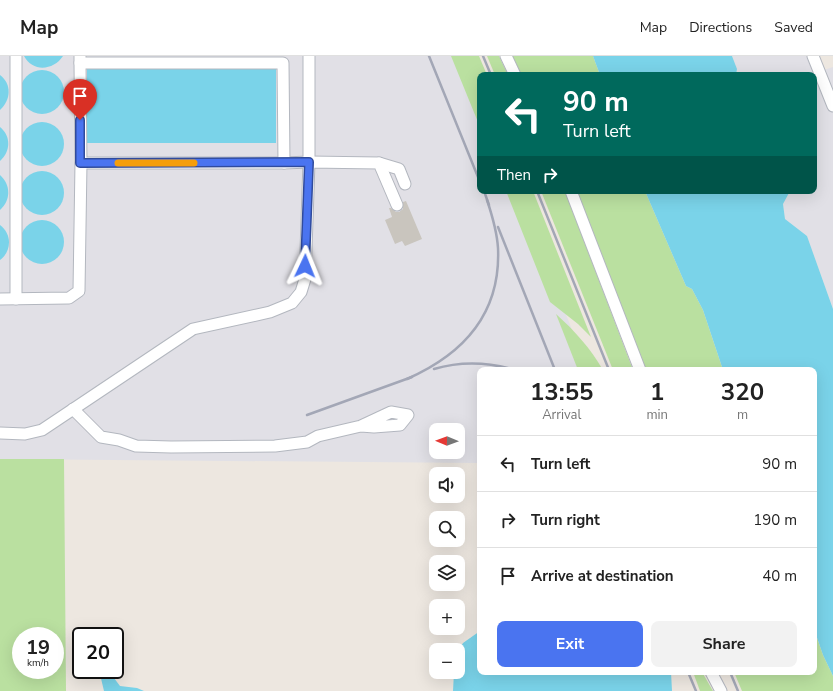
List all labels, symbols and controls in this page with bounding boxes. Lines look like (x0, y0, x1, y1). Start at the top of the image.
text: Map (20, 15, 58, 41)
text: Map (640, 18, 667, 37)
text: Directions (689, 18, 752, 37)
text: Saved (774, 18, 813, 37)
pin (63, 79, 97, 120)
text: 90 m (563, 83, 629, 121)
icon: arrive (69, 85, 91, 107)
icon: left (497, 88, 549, 140)
text: Turn left (563, 119, 631, 143)
icon: right (539, 164, 561, 186)
text: Then (497, 165, 531, 185)
position arrow (284, 245, 326, 287)
text: 13:55 (530, 376, 593, 408)
text: 1 (650, 376, 664, 408)
text: 320 (721, 376, 764, 408)
text: Arrival (542, 406, 581, 424)
text: min (646, 406, 668, 424)
text: m (737, 406, 748, 424)
north arrow (429, 423, 465, 459)
map controls (429, 423, 465, 679)
icon: left (497, 453, 519, 475)
text: Turn left (531, 454, 590, 474)
text: 90 m (762, 454, 797, 474)
button: sound (429, 467, 465, 503)
icon: right (497, 509, 519, 531)
text: Turn right (531, 510, 600, 530)
text: 190 m (753, 510, 797, 530)
button: search (429, 511, 465, 547)
button: layers (429, 555, 465, 591)
icon: arrive (497, 565, 519, 587)
text: Arrive at destination (531, 566, 674, 586)
text: 40 m (762, 566, 797, 586)
button: + (429, 599, 465, 635)
button: Exit (497, 621, 643, 667)
button: Share (651, 621, 797, 667)
speed limit sign: 20 (72, 627, 124, 679)
text: 19 (26, 634, 50, 661)
button: − (429, 643, 465, 679)
text: km/h (27, 656, 49, 670)

